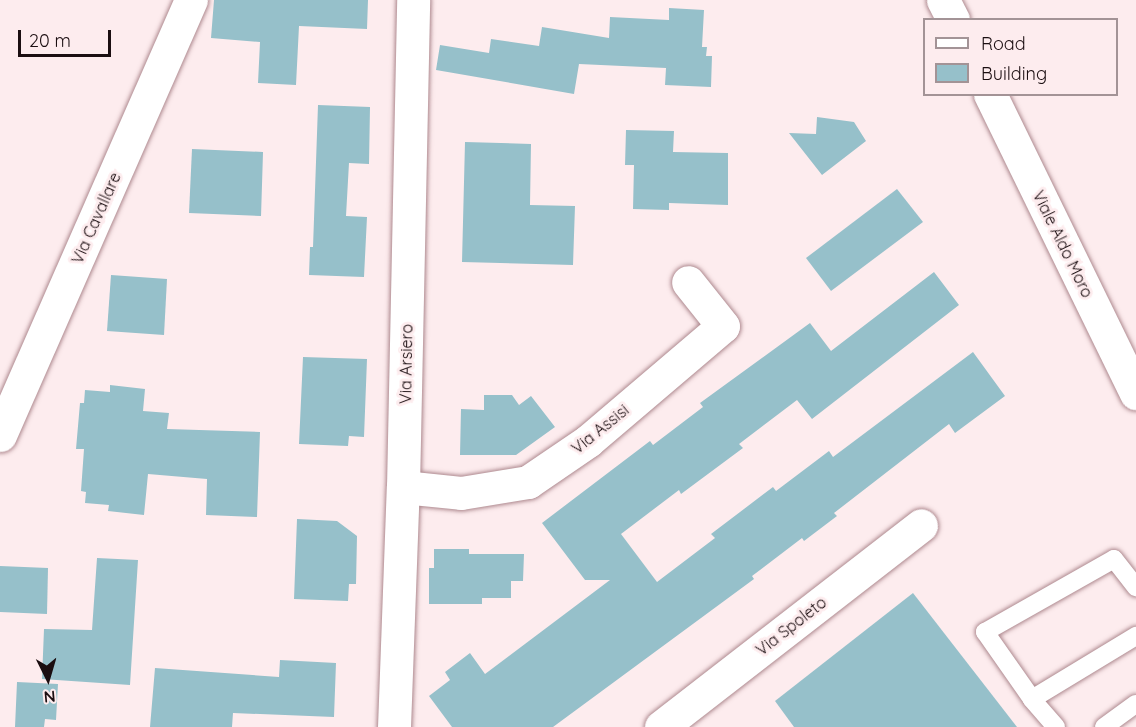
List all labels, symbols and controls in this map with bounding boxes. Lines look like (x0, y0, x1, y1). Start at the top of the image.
scale bar (21, 18, 114, 56)
legend (923, 18, 1118, 96)
text: 20 m (29, 29, 71, 52)
text: Road (981, 32, 1026, 55)
text: Building (981, 62, 1047, 85)
street label: Via Cavallare (67, 169, 125, 267)
street label: Viale Aldo Moro (1029, 187, 1097, 301)
street label: Via Arsiero (396, 324, 416, 404)
street label: Via Assisi (568, 400, 632, 458)
street label: Via Spoleto (752, 593, 830, 659)
north arrow (18, 649, 78, 709)
text: N (43, 686, 56, 707)

